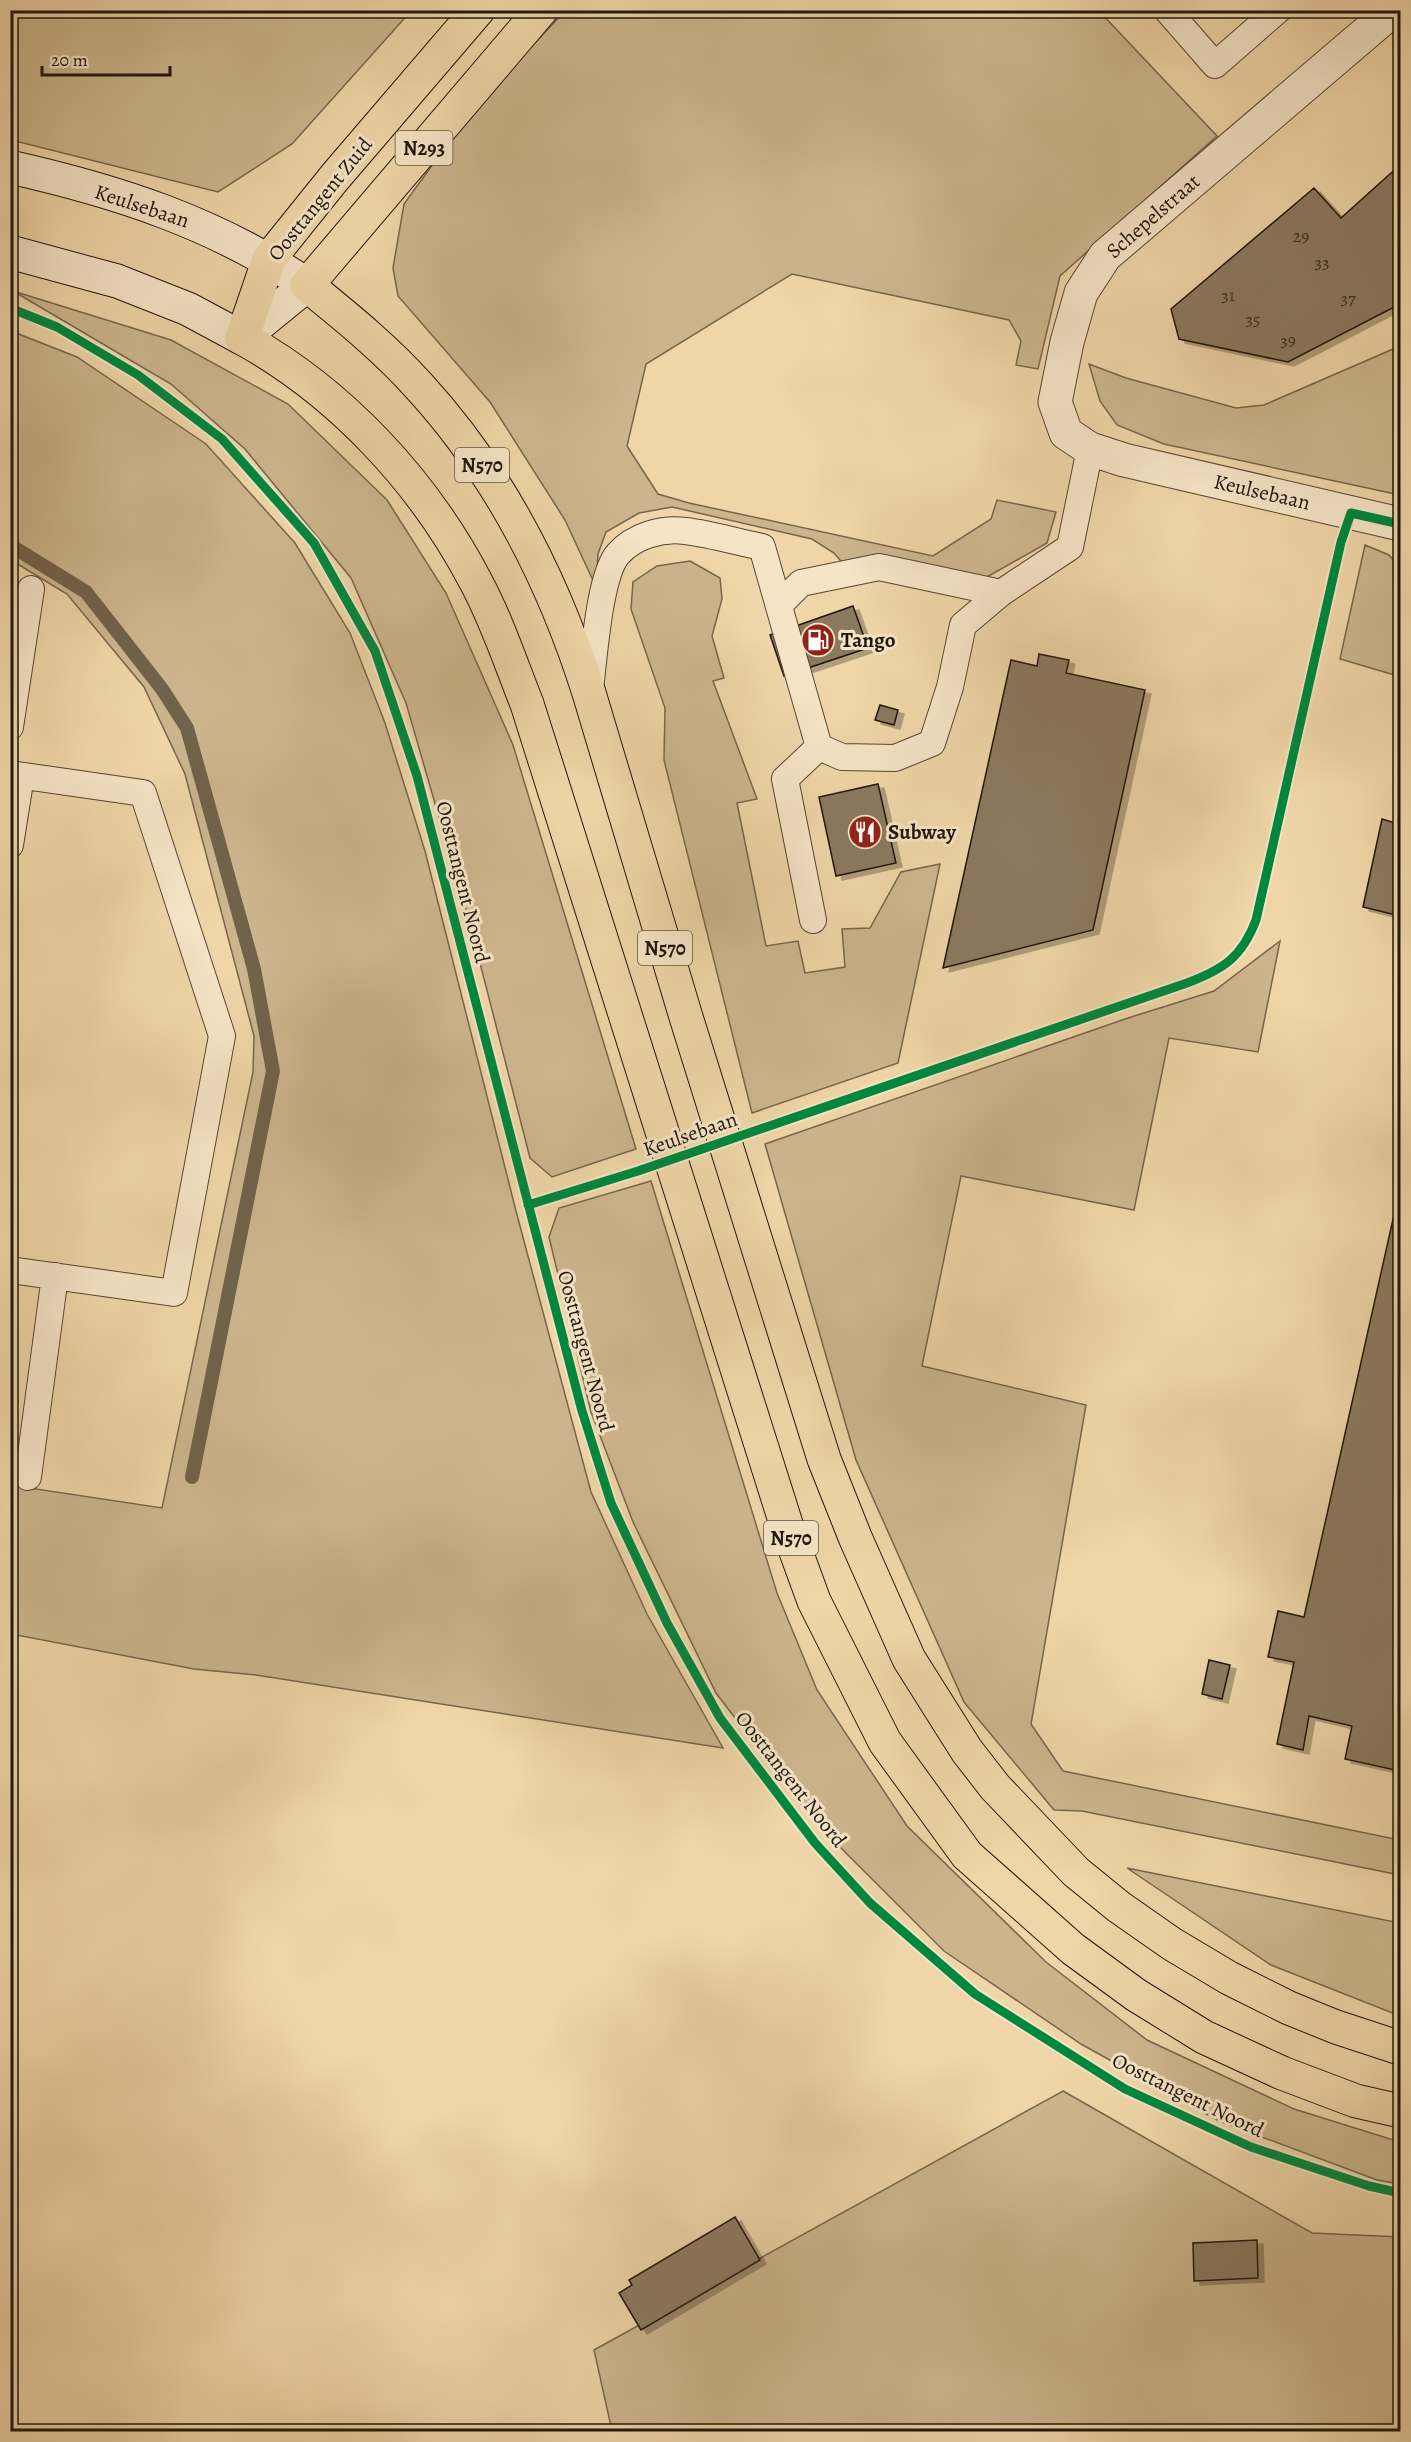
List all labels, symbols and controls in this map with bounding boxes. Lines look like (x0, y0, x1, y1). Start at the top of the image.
scale bar (42, 39, 170, 77)
text: 20 m (51, 48, 88, 72)
street label: Oosttangent Zuid (261, 131, 379, 267)
road number: N293 (396, 131, 452, 165)
street label: Schepelstraat (1100, 167, 1206, 264)
street label: Keulsebaan (91, 178, 193, 234)
house number: 29 (1293, 224, 1309, 248)
house number: 33 (1315, 250, 1329, 274)
house number: 31 (1221, 283, 1235, 307)
house number: 37 (1340, 286, 1356, 310)
house number: 35 (1245, 307, 1261, 331)
house number: 39 (1280, 328, 1296, 352)
road number: N570 (455, 448, 509, 482)
street label: Keulsebaan (1211, 467, 1313, 517)
fuel station icon: Tango (800, 622, 836, 658)
place label: Tango (841, 626, 896, 654)
street label: Oosttangent Noord (429, 798, 497, 967)
restaurant icon: Subway (847, 814, 883, 850)
place label: Subway (888, 818, 957, 846)
road number: N570 (638, 931, 692, 965)
street label: Keulsebaan (639, 1105, 741, 1163)
street label: Oosttangent Noord (551, 1267, 621, 1435)
road number: N570 (764, 1521, 818, 1555)
street label: Oosttangent Noord (729, 1705, 854, 1854)
street label: Oosttangent Noord (1107, 2046, 1269, 2144)

